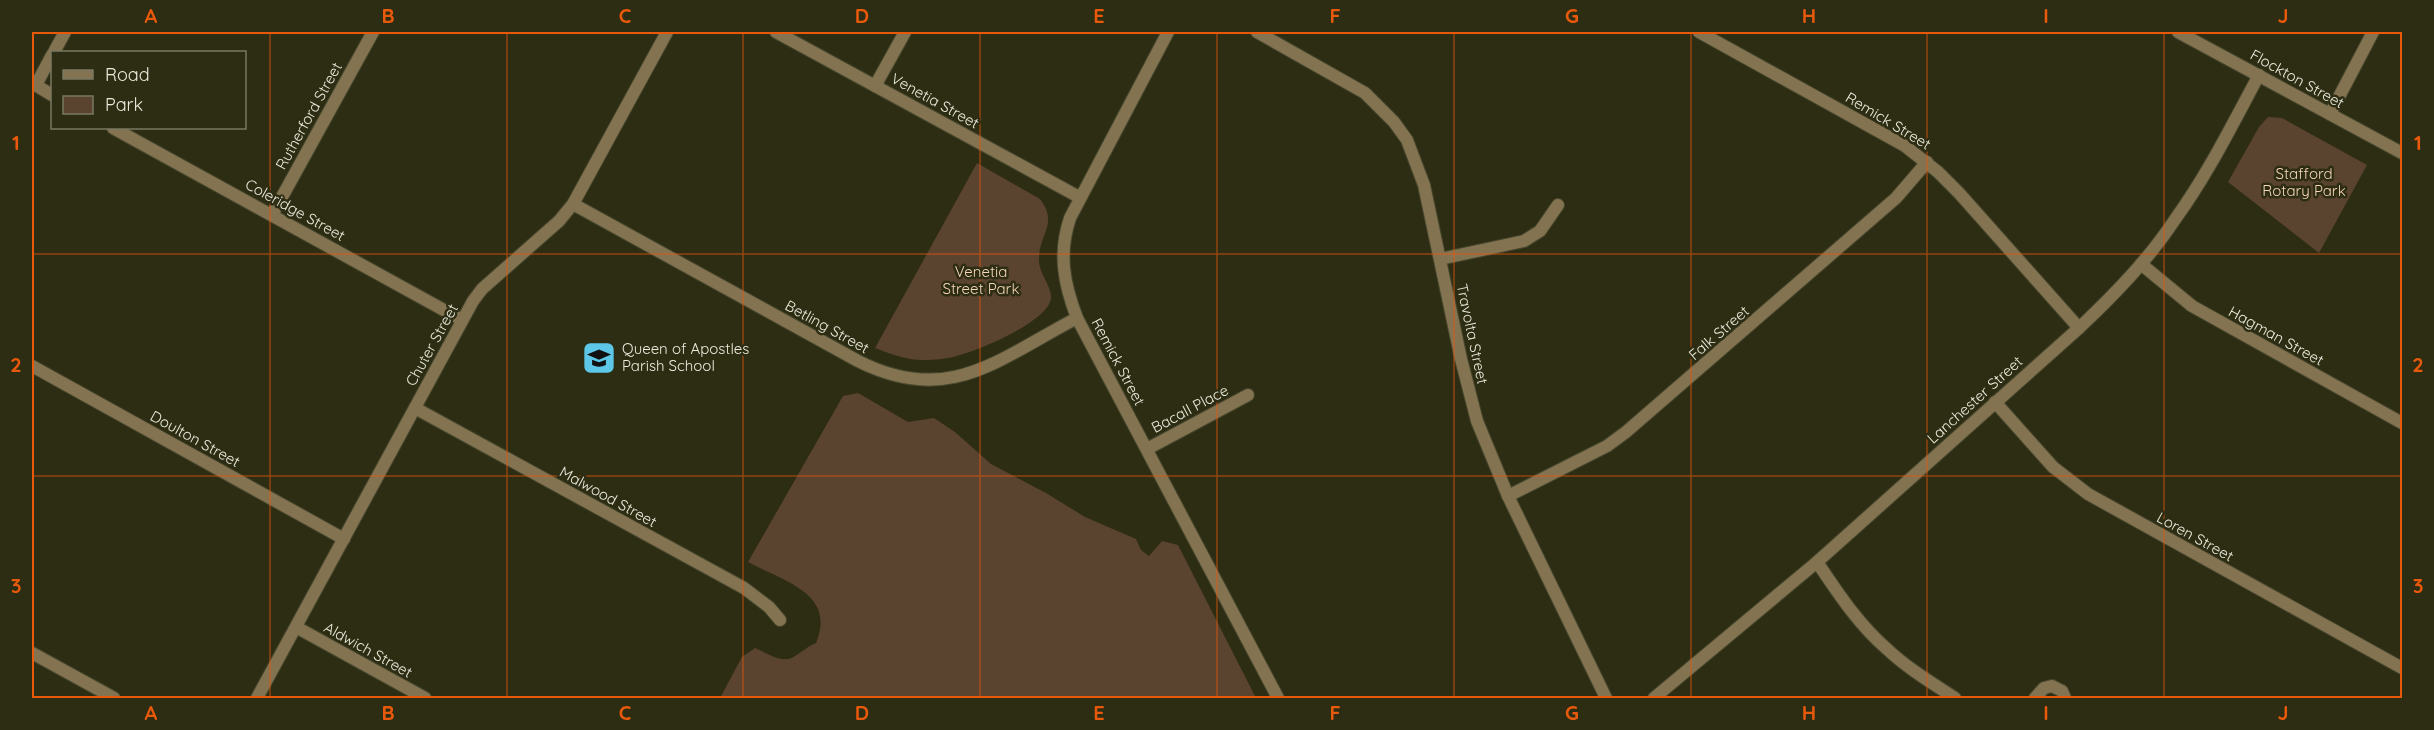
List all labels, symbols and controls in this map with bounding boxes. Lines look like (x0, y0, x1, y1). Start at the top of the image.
text: A (145, 3, 158, 28)
text: B (381, 3, 395, 28)
text: C (619, 3, 632, 28)
text: D (855, 3, 869, 28)
text: E (1093, 3, 1105, 28)
text: F (1329, 3, 1341, 28)
text: G (1565, 3, 1579, 28)
text: H (1802, 3, 1816, 28)
text: I (2043, 3, 2049, 28)
text: J (2277, 3, 2289, 28)
street label: Flockton Street (2247, 45, 2348, 112)
legend (51, 51, 246, 129)
street label: Rutherford Street (271, 59, 346, 173)
text: Road (105, 63, 150, 86)
street label: Venetia Street (888, 69, 983, 133)
street label: Remick Street (1842, 88, 1934, 153)
text: Park (105, 93, 143, 116)
text: 1 (12, 130, 20, 155)
text: 1 (2414, 130, 2422, 155)
park label: Stafford Rotary Park (2262, 164, 2346, 200)
street label: Coleridge Street (242, 174, 349, 245)
park label: Venetia Street Park (943, 262, 1019, 298)
street label: Travolta Street (1453, 282, 1492, 386)
street label: Betling Street (782, 296, 873, 357)
street label: Chuter Street (401, 300, 462, 389)
street label: Falk Street (1685, 301, 1753, 364)
street label: Hagman Street (2225, 302, 2327, 370)
street label: Remick Street (1087, 315, 1149, 409)
place label: Queen of Apostles Parish School (622, 339, 749, 375)
school or university icon: Queen of Apostles Parish School (581, 340, 617, 376)
text: 2 (10, 352, 22, 377)
street label: Lanchester Street (1923, 352, 2026, 447)
text: 2 (2412, 352, 2424, 377)
street label: Bacall Place (1148, 380, 1232, 437)
street label: Doulton Street (147, 406, 243, 471)
street label: Malwood Street (556, 462, 660, 531)
street label: Loren Street (2154, 508, 2237, 565)
text: 3 (11, 573, 21, 598)
text: 3 (2413, 573, 2423, 598)
street label: Aldwich Street (321, 618, 416, 682)
text: A (145, 700, 158, 725)
text: B (381, 700, 395, 725)
text: C (619, 700, 632, 725)
text: D (855, 700, 869, 725)
text: E (1093, 700, 1105, 725)
text: F (1329, 700, 1341, 725)
text: G (1565, 700, 1579, 725)
text: H (1802, 700, 1816, 725)
text: I (2043, 700, 2049, 725)
text: J (2277, 700, 2289, 725)

